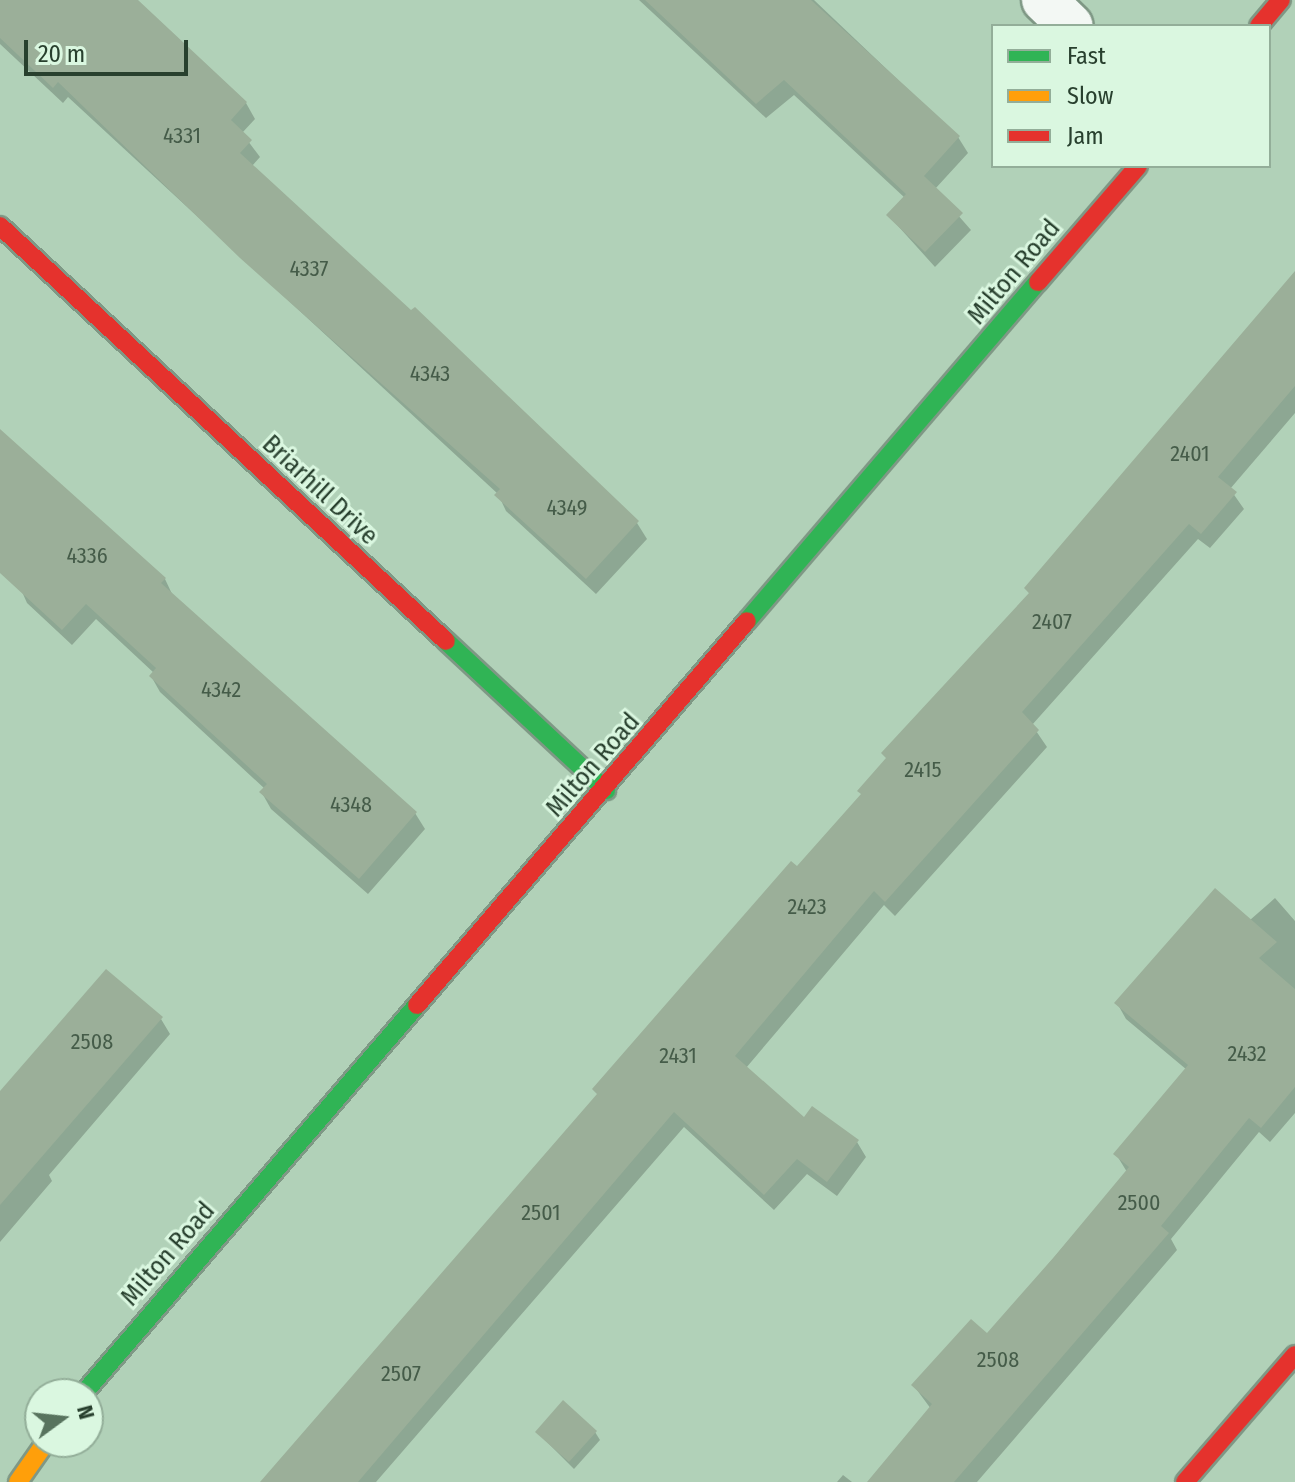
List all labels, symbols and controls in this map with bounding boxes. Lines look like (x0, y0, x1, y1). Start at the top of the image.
scale bar (28, 24, 192, 74)
legend (991, 24, 1271, 168)
text: 20 m (38, 40, 85, 68)
text: Fast (1067, 42, 1106, 70)
text: Slow (1067, 82, 1113, 110)
text: Jam (1067, 122, 1104, 150)
house number: 4331 (163, 123, 201, 149)
street label: Milton Road (961, 213, 1067, 331)
house number: 4337 (290, 256, 328, 282)
house number: 4343 (410, 361, 450, 387)
street label: Briarhill Drive (256, 429, 384, 551)
house number: 2401 (1170, 441, 1210, 467)
house number: 4349 (546, 495, 588, 521)
house number: 4336 (66, 543, 108, 569)
house number: 2407 (1032, 609, 1072, 635)
house number: 4342 (201, 677, 241, 703)
street label: Milton Road (539, 707, 647, 823)
house number: 2415 (904, 757, 942, 783)
house number: 4348 (330, 792, 372, 818)
house number: 2423 (787, 894, 827, 920)
house number: 2508 (71, 1029, 113, 1055)
house number: 2432 (1227, 1041, 1267, 1067)
house number: 2431 (659, 1043, 697, 1069)
house number: 2500 (1118, 1190, 1160, 1216)
street label: Milton Road (114, 1196, 222, 1312)
house number: 2501 (521, 1200, 561, 1226)
house number: 2508 (977, 1347, 1019, 1373)
house number: 2507 (381, 1361, 421, 1387)
north arrow (24, 1378, 104, 1458)
text: N (71, 1402, 100, 1422)

